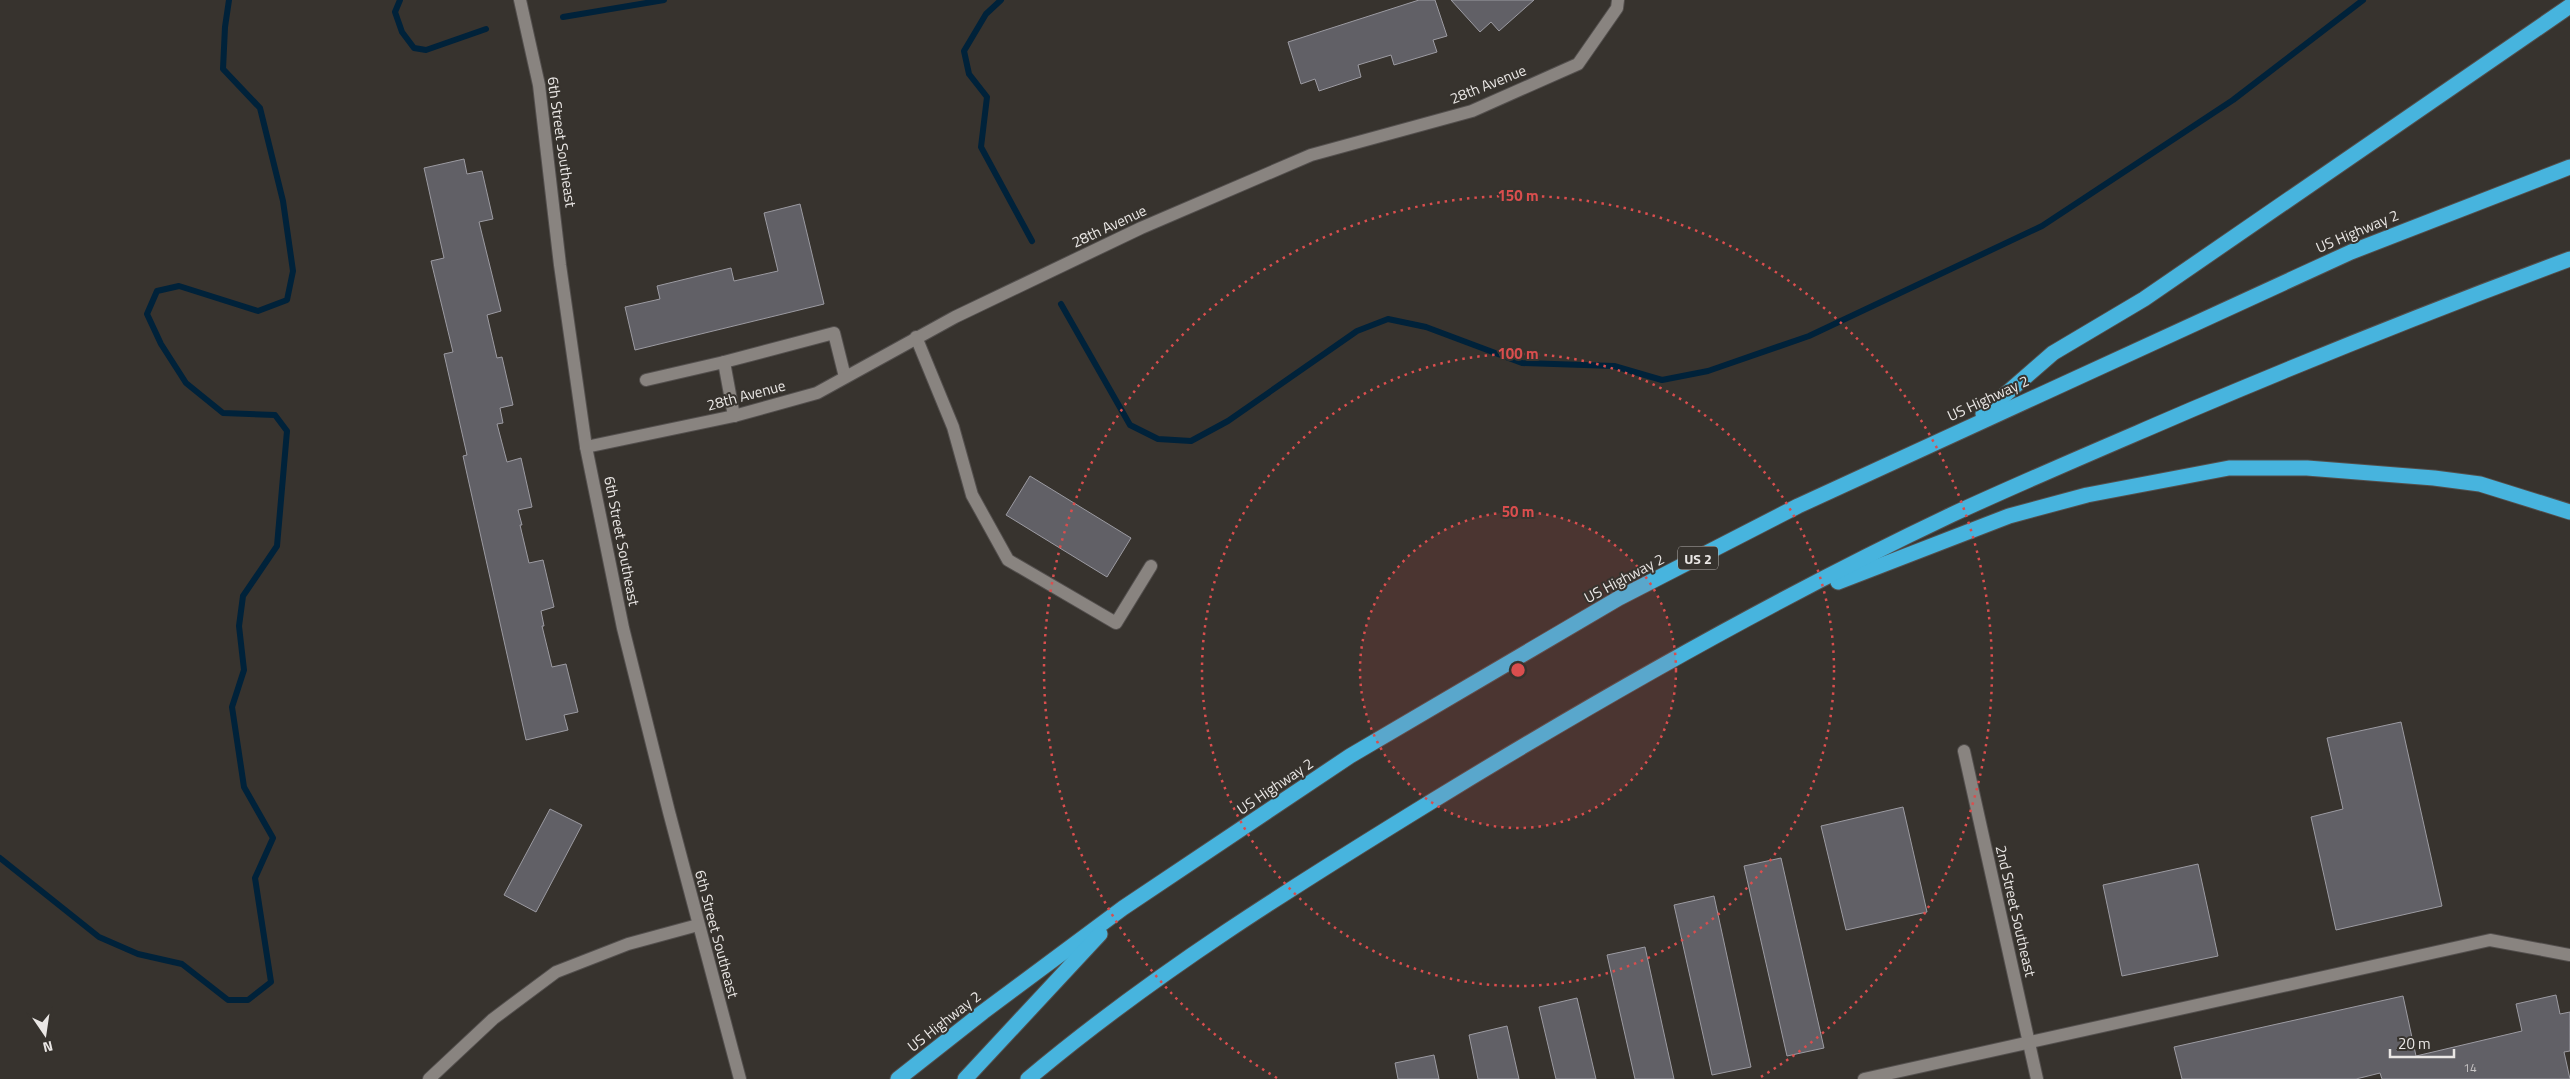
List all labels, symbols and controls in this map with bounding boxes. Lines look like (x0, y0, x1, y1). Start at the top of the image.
street label: 28th Avenue (1446, 58, 1530, 110)
street label: 6th Street Southeast (541, 75, 583, 210)
text: 150 m (1497, 184, 1539, 207)
street label: 28th Avenue (1068, 199, 1150, 253)
street label: US Highway 2 (2312, 203, 2402, 259)
text: 100 m (1497, 342, 1539, 365)
street label: US Highway 2 (1943, 369, 2033, 427)
street label: 28th Avenue (704, 373, 788, 417)
street label: 6th Street Southeast (598, 474, 646, 609)
text: 50 m (1502, 500, 1534, 523)
road number: US 2 (1678, 546, 1718, 570)
street label: US Highway 2 (1580, 547, 1668, 609)
centre of rings (1509, 661, 1527, 679)
street label: US Highway 2 (1232, 752, 1318, 820)
street label: 2nd Street Southeast (1990, 843, 2042, 980)
street label: 6th Street Southeast (689, 867, 745, 1001)
street label: US Highway 2 (902, 985, 986, 1057)
north arrow (20, 1009, 70, 1059)
scale bar (2390, 1026, 2454, 1058)
text: 20 m (2398, 1032, 2431, 1055)
text: N (41, 1036, 55, 1058)
house number: 14 (2463, 1058, 2477, 1077)

